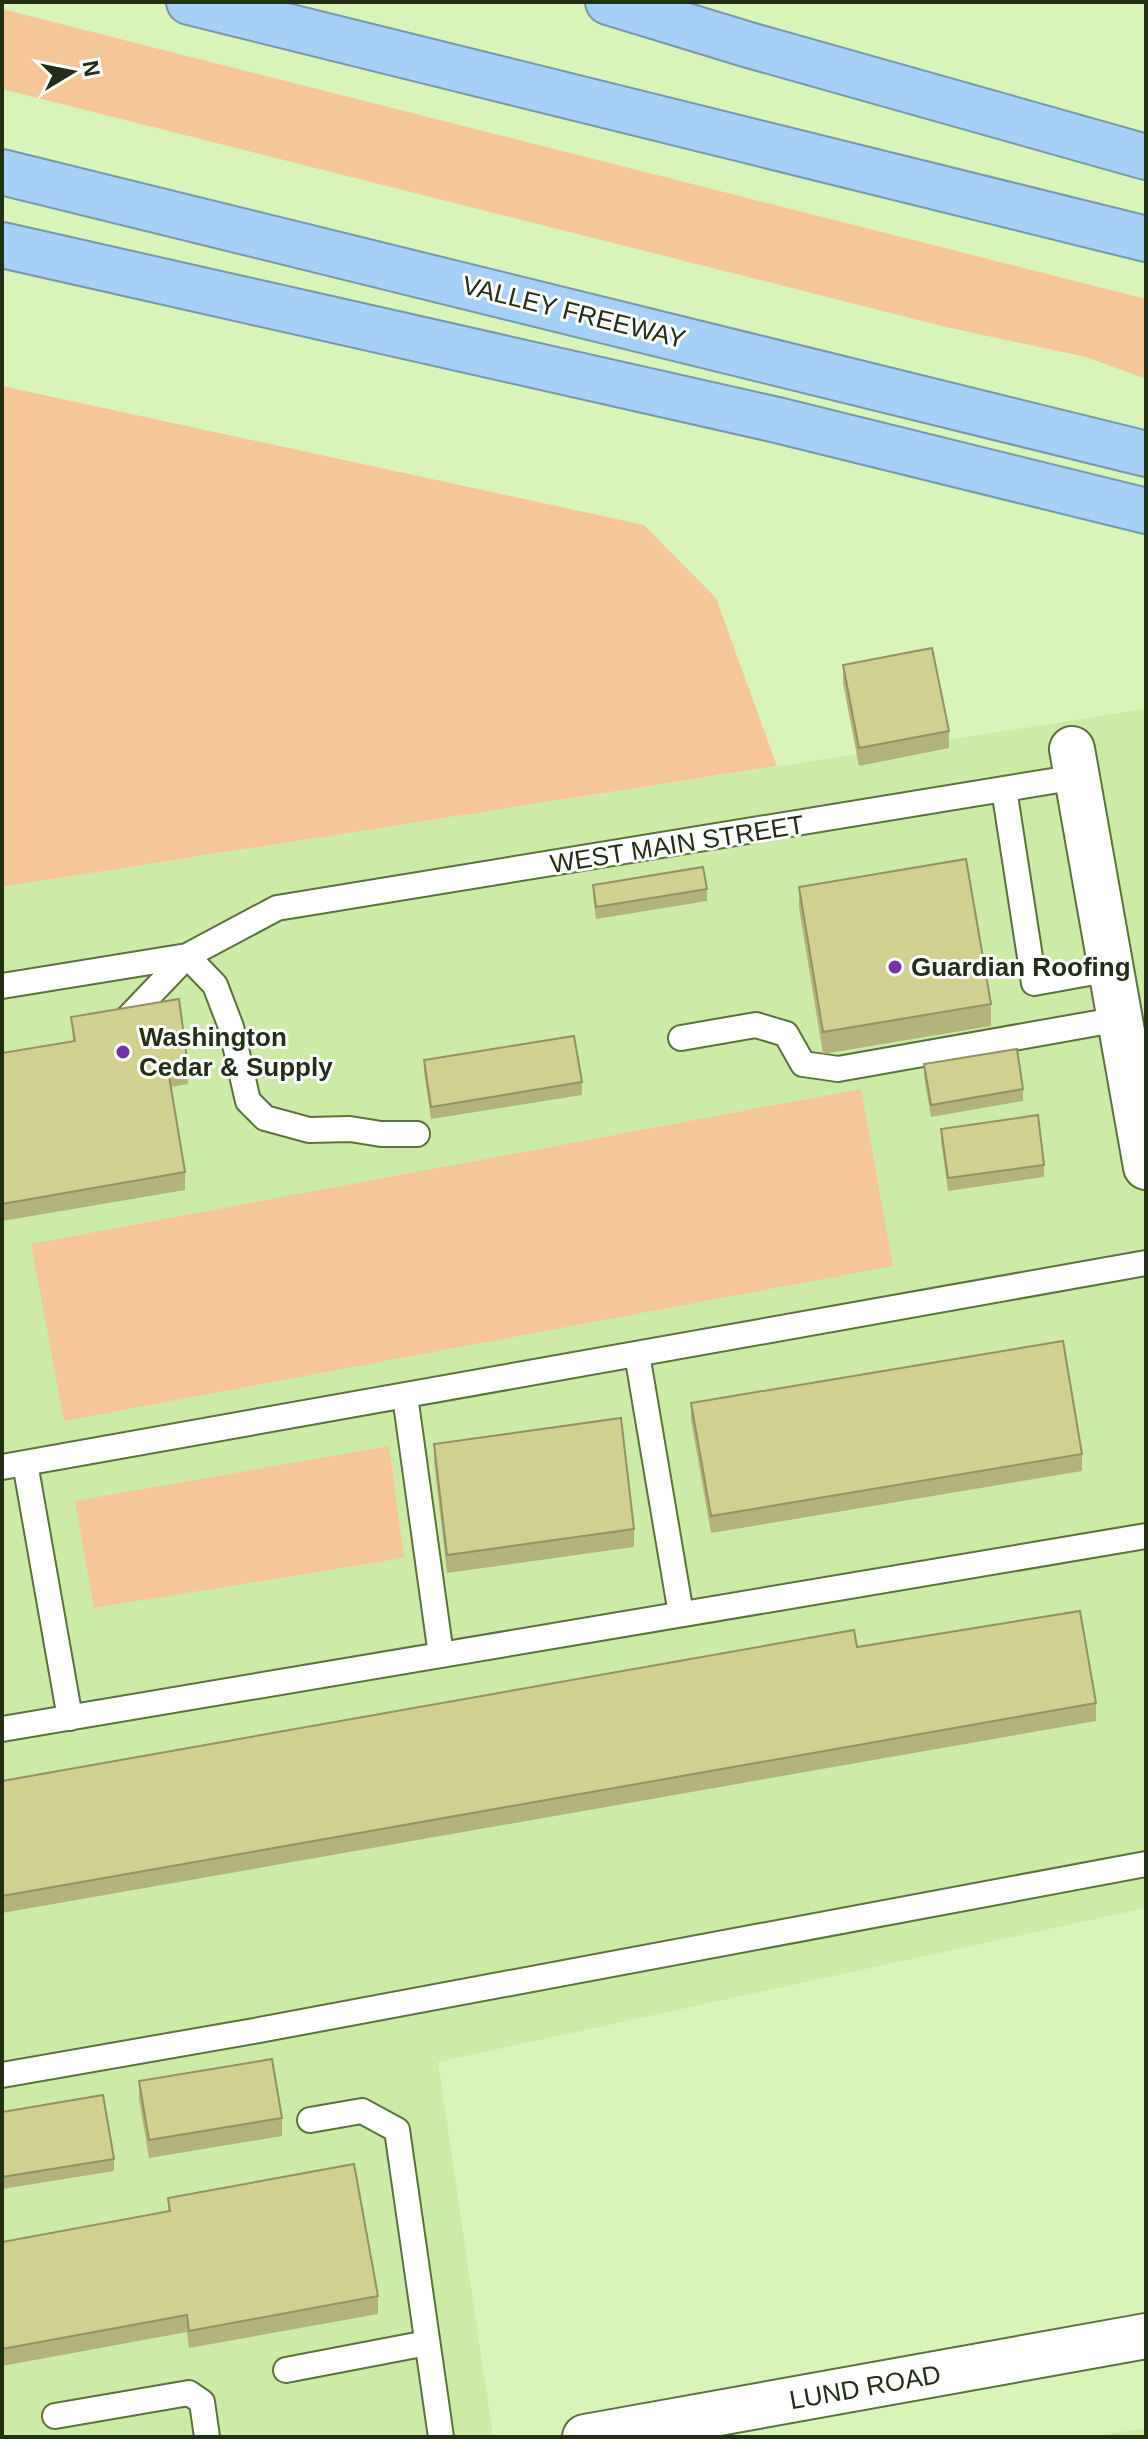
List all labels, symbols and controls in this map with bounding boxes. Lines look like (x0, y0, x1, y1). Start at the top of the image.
north arrow (32, 32, 112, 112)
text: N (78, 59, 105, 79)
street label: VALLEY FREEWAY (459, 270, 689, 354)
street label: WEST MAIN STREET (548, 809, 806, 879)
place label: Guardian Roofing (911, 952, 1131, 982)
marker: Guardian Roofing (886, 958, 904, 976)
place label: Washington Cedar & Supply (139, 1022, 333, 1082)
marker: Washington Cedar & Supply (114, 1043, 132, 1061)
street label: LUND ROAD (787, 2359, 943, 2415)

